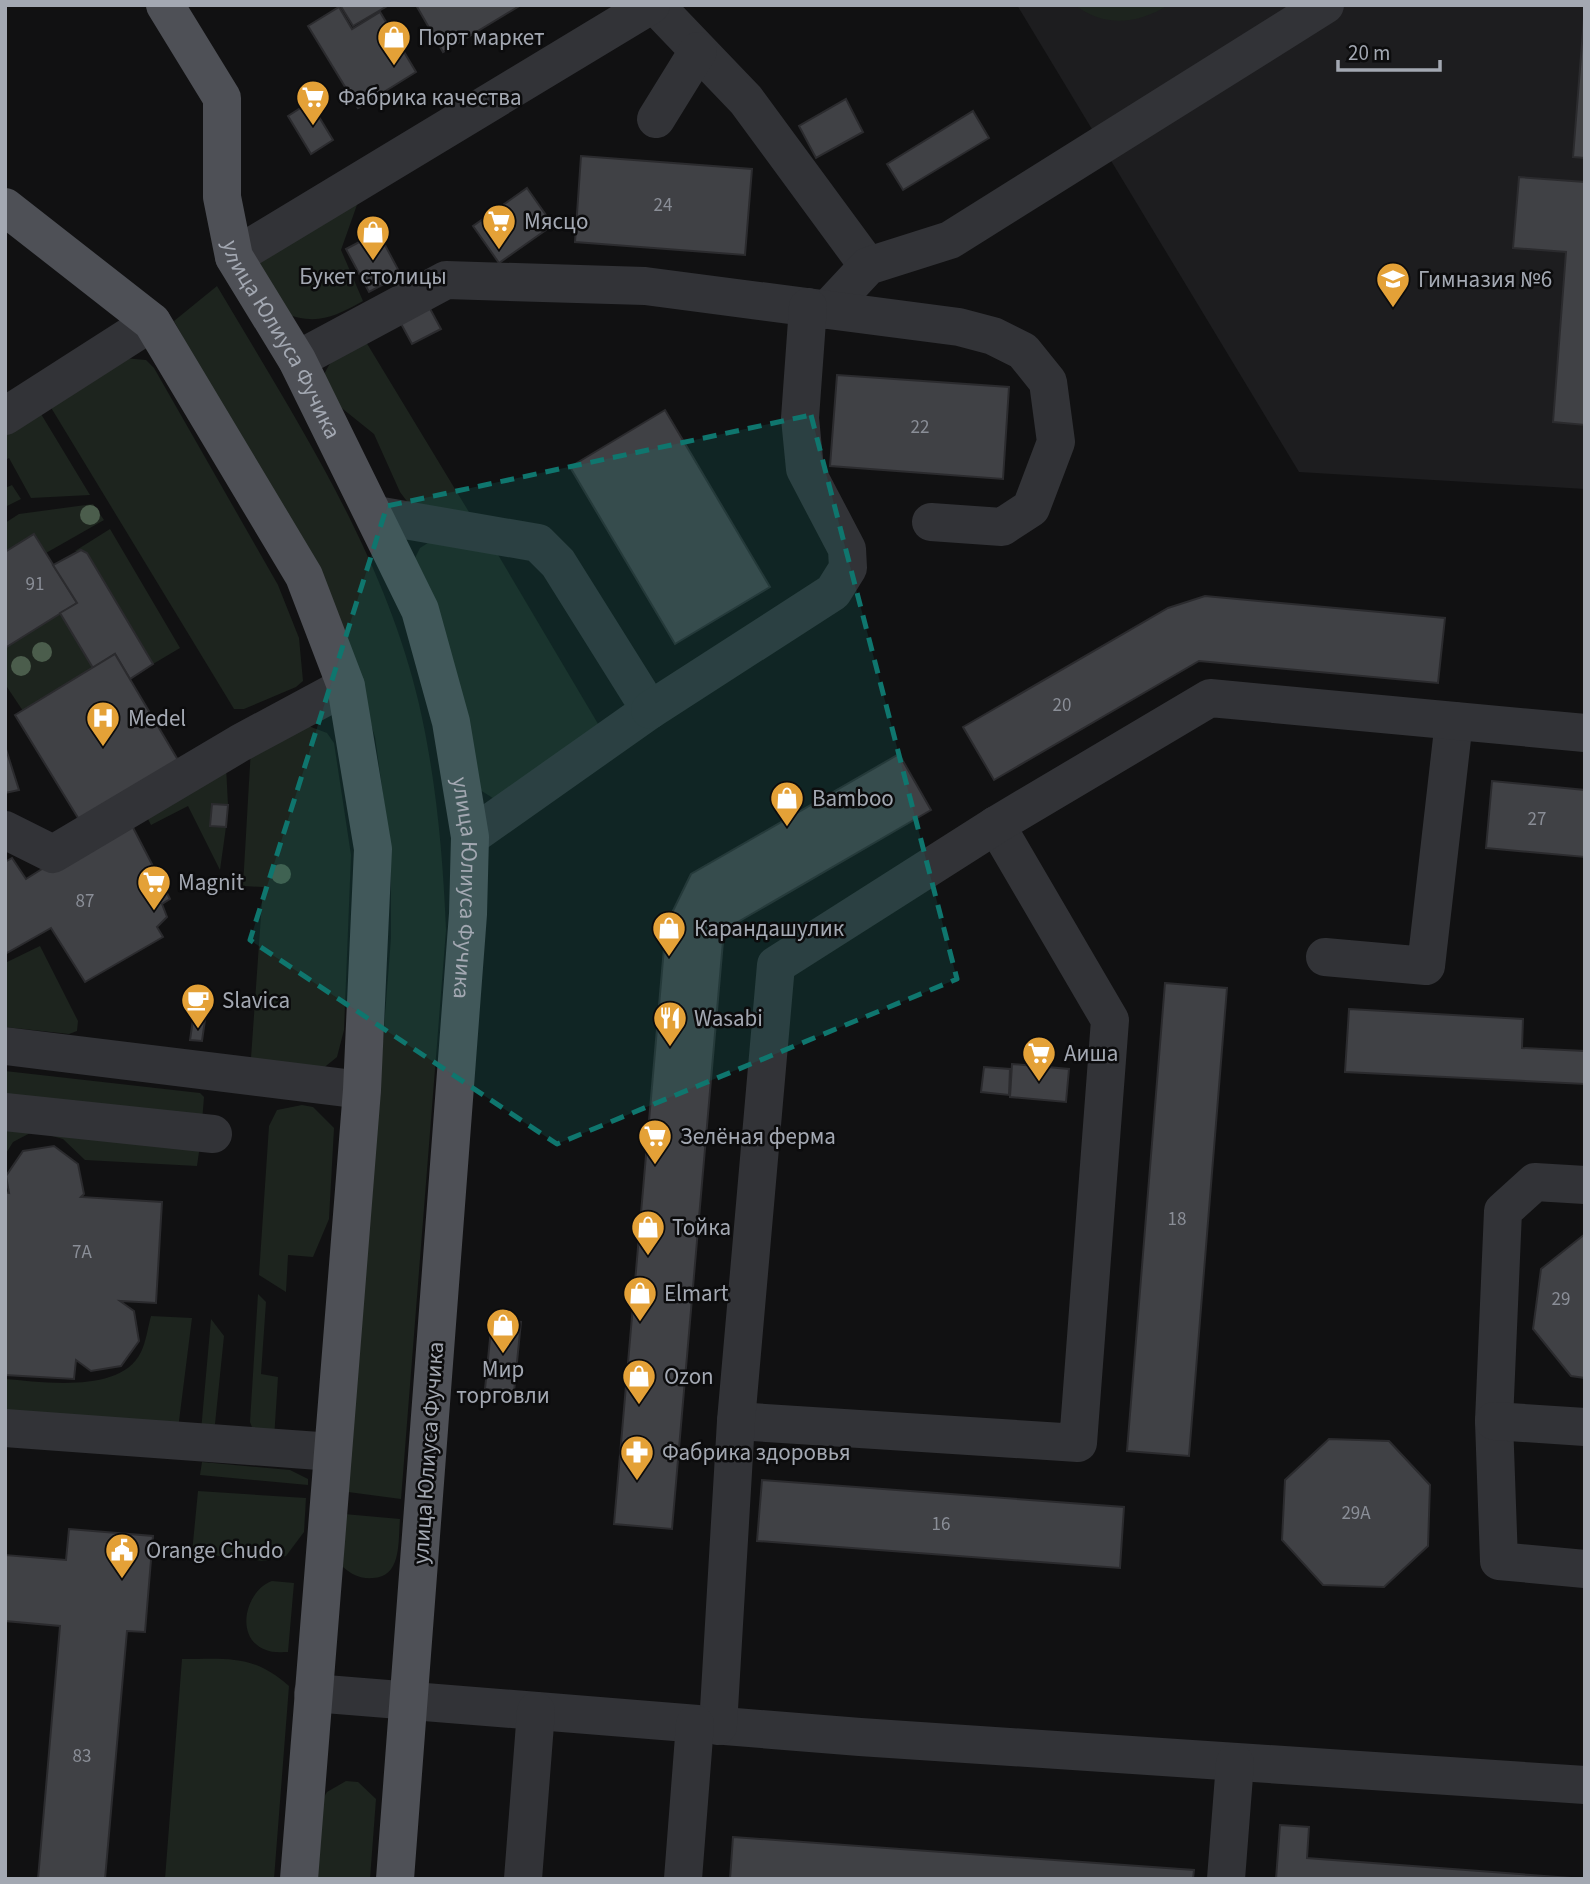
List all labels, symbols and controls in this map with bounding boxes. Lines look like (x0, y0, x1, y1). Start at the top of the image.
shop icon: Порт маркет (375, 18, 413, 67)
place label: Порт маркет (418, 21, 545, 54)
scale bar (1338, 28, 1440, 72)
text: 20 m (1348, 38, 1390, 68)
supermarket icon: Фабрика качества (294, 78, 332, 127)
place label: Фабрика качества (338, 81, 522, 114)
house number: 24 (654, 192, 672, 219)
supermarket icon: Мясцо (480, 202, 518, 251)
place label: Мясцо (524, 205, 588, 238)
shop icon: Букет столицы (354, 213, 392, 262)
street label: улица Юлиуса Фучика (215, 237, 350, 444)
place label: Букет столицы (299, 260, 447, 293)
school or university icon: Гимназия №6 (1374, 260, 1412, 309)
place label: Гимназия №6 (1418, 263, 1552, 296)
house number: 22 (911, 414, 929, 441)
house number: 91 (26, 571, 44, 598)
house number: 20 (1053, 692, 1071, 719)
hospital icon: Medel (84, 699, 122, 748)
place label: Medel (128, 702, 186, 735)
street label: улица Юлиуса Фучика (444, 774, 487, 1000)
shop icon: Bamboo (768, 779, 806, 828)
place label: Bamboo (812, 782, 894, 815)
house number: 27 (1528, 806, 1546, 833)
supermarket icon: Magnit (135, 863, 173, 912)
place label: Magnit (178, 866, 244, 899)
house number: 87 (76, 888, 94, 915)
shop icon: Карандашулик (650, 909, 688, 958)
place label: Карандашулик (694, 912, 845, 945)
cafe icon: Slavica (179, 981, 217, 1030)
place label: Slavica (222, 984, 290, 1017)
restaurant icon: Wasabi (651, 999, 689, 1048)
place label: Wasabi (694, 1002, 763, 1035)
supermarket icon: Аиша (1020, 1034, 1058, 1083)
place label: Аиша (1064, 1037, 1118, 1070)
supermarket icon: Зелёная ферма (636, 1117, 674, 1166)
place label: Зелёная ферма (680, 1120, 836, 1153)
house number: 18 (1168, 1206, 1186, 1233)
shop icon: Тойка (629, 1208, 667, 1257)
place label: Тойка (672, 1211, 731, 1244)
house number: 7А (72, 1239, 93, 1266)
shop icon: Elmart (621, 1274, 659, 1323)
place label: Elmart (664, 1277, 729, 1310)
house number: 29 (1552, 1286, 1570, 1313)
shop icon: Мир торговли (484, 1306, 522, 1355)
street label: улица Юлиуса Фучика (404, 1341, 452, 1565)
place label: Мир торговли (456, 1353, 550, 1412)
shop icon: Ozon (620, 1357, 658, 1406)
place label: Ozon (664, 1360, 714, 1393)
pharmacy icon: Фабрика здоровья (618, 1433, 656, 1482)
place label: Фабрика здоровья (662, 1436, 851, 1469)
house number: 29А (1341, 1500, 1371, 1527)
house number: 16 (932, 1511, 950, 1538)
public building icon: Orange Chudo (103, 1531, 141, 1580)
place label: Orange Chudo (146, 1534, 284, 1567)
house number: 83 (73, 1743, 91, 1770)

